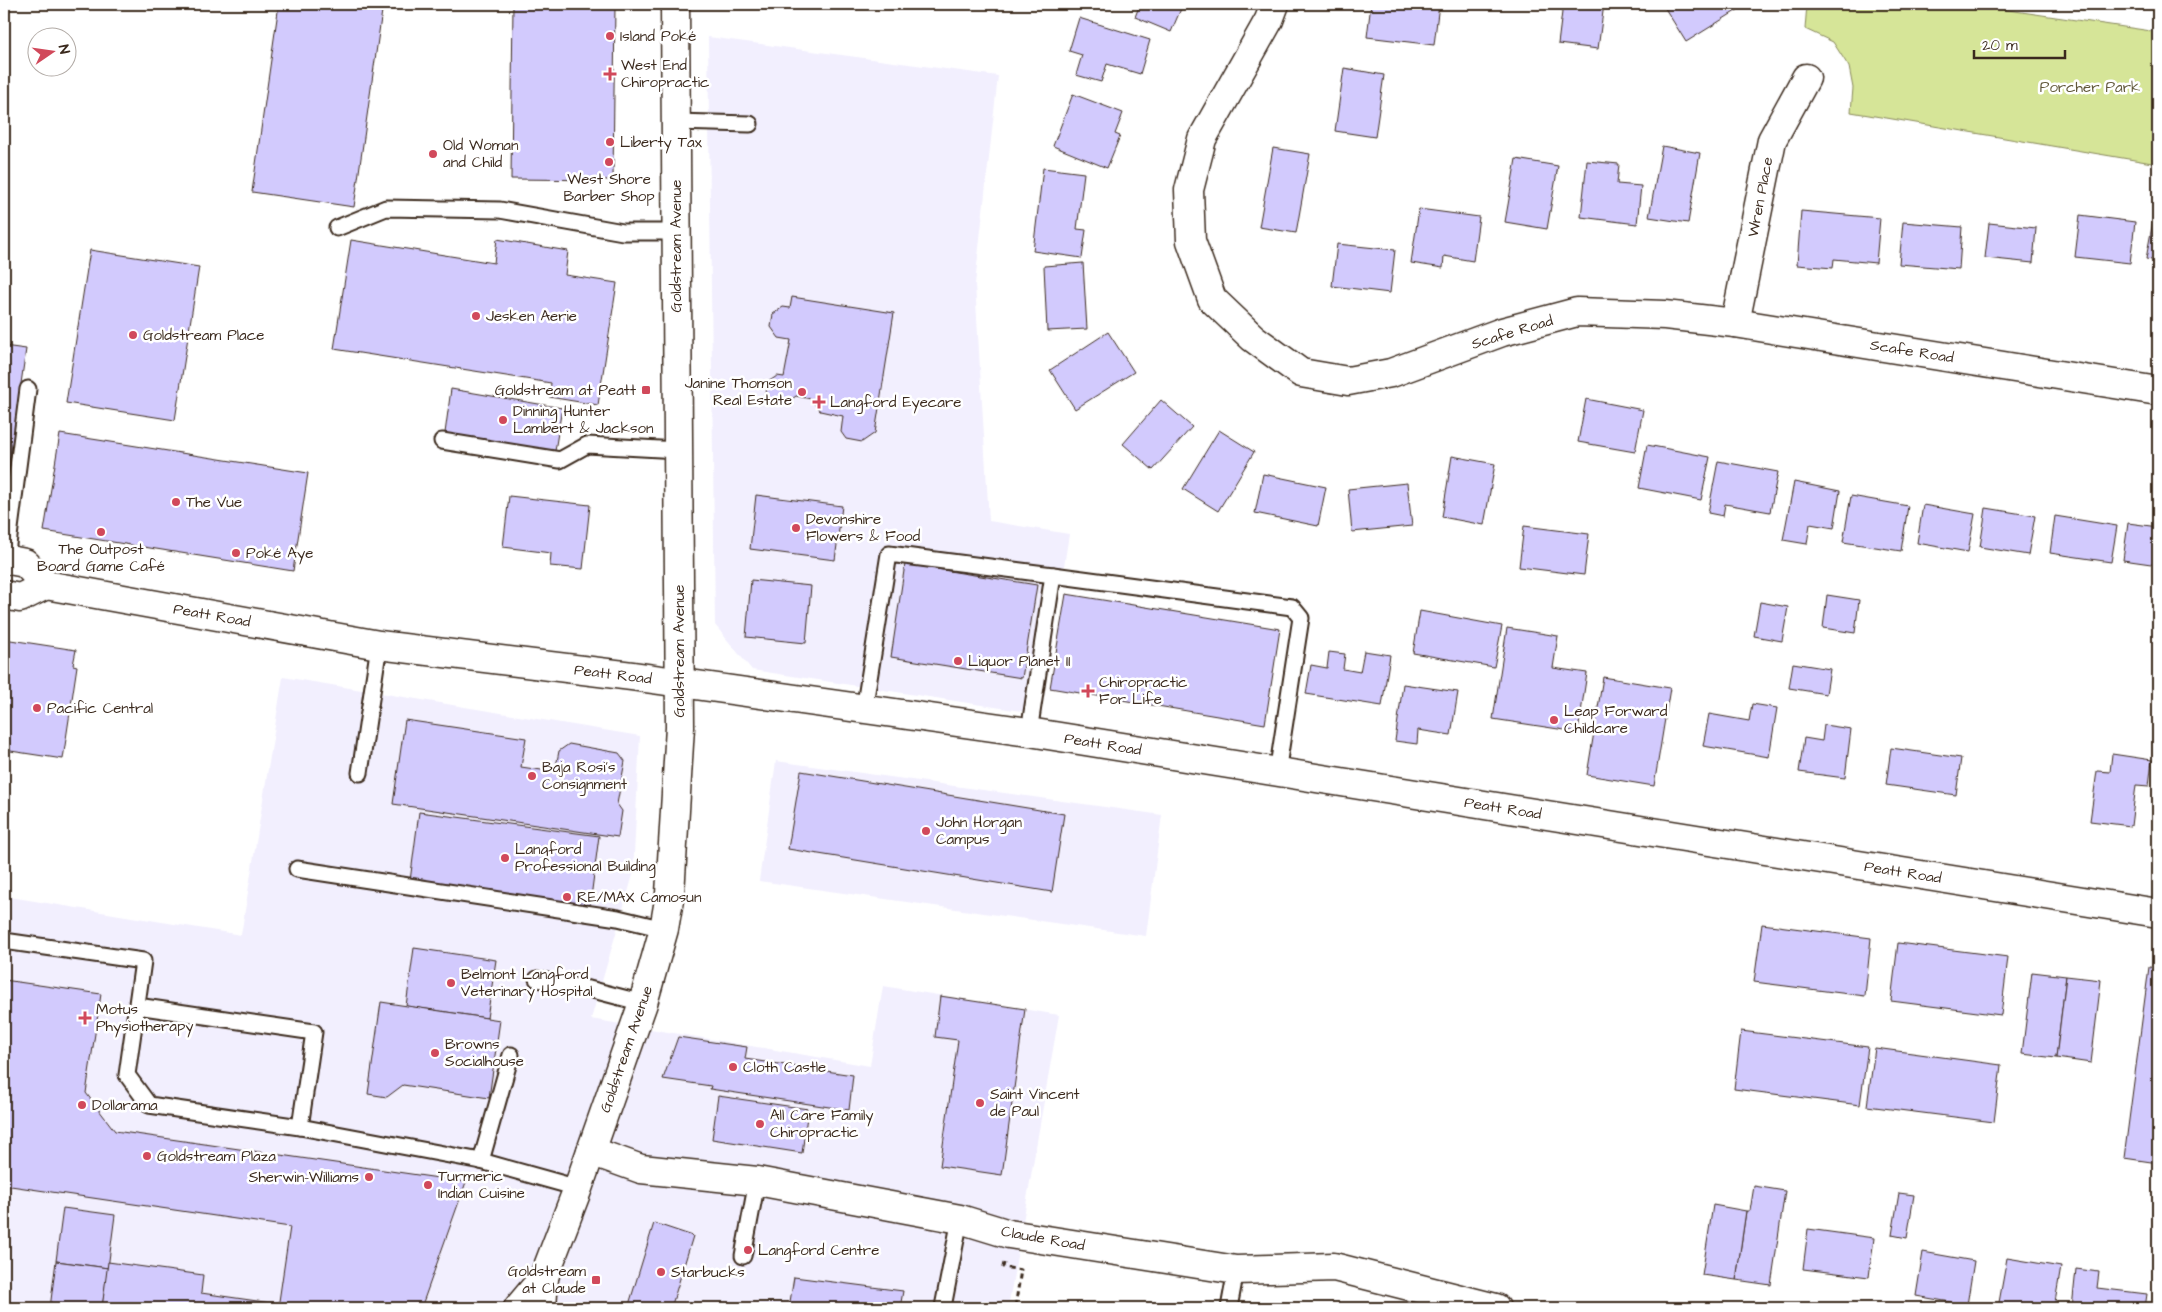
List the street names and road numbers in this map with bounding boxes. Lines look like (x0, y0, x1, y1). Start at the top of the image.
street label: Wren Place (1742, 155, 1779, 239)
street label: Goldstream Avenue (666, 180, 687, 312)
street label: Scafe Road (1469, 310, 1556, 355)
street label: Scafe Road (1869, 335, 1955, 369)
street label: Goldstream Avenue (669, 585, 690, 717)
street label: Peatt Road (172, 598, 252, 633)
street label: Peatt Road (573, 659, 653, 690)
street label: Peatt Road (1063, 728, 1143, 761)
street label: Peatt Road (1463, 792, 1543, 825)
street label: Peatt Road (1863, 856, 1943, 889)
street label: Goldstream Avenue (595, 983, 658, 1115)
street label: Claude Road (999, 1221, 1087, 1256)

